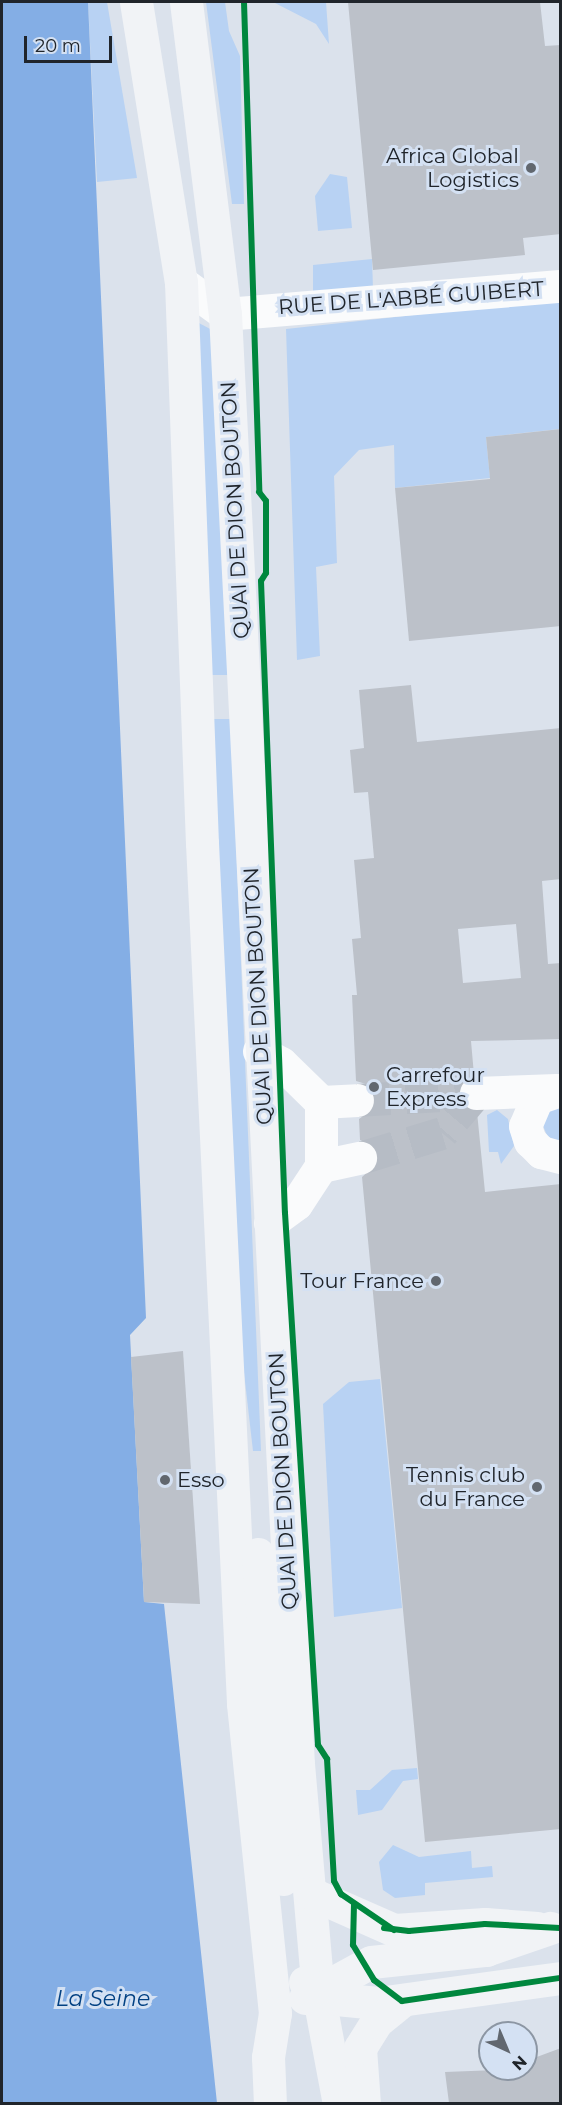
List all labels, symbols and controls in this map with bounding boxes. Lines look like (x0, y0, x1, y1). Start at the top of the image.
scale bar (27, 24, 116, 62)
text: 20 m (35, 35, 81, 57)
place label: Africa Global Logistics (386, 143, 519, 193)
marker: Africa Global Logistics (524, 161, 538, 175)
street label: RUE DE L'ABBÉ GUIBERT (277, 276, 545, 320)
street label: QUAI DE DION BOUTON (216, 381, 254, 639)
street label: QUAI DE DION BOUTON (239, 867, 277, 1125)
place label: Carrefour Express (386, 1062, 485, 1112)
marker: Carrefour Express (367, 1080, 381, 1094)
place label: Tour France (300, 1268, 424, 1294)
marker: Tour France (429, 1274, 443, 1288)
street label: QUAI DE DION BOUTON (264, 1352, 302, 1610)
place label: Tennis club du France (406, 1462, 525, 1512)
place label: Esso (177, 1467, 225, 1493)
marker: Esso (158, 1473, 172, 1487)
marker: Tennis club du France (530, 1480, 544, 1494)
water label: La Seine (56, 1986, 150, 2012)
north arrow (478, 2021, 538, 2081)
text: N (508, 2052, 531, 2074)

